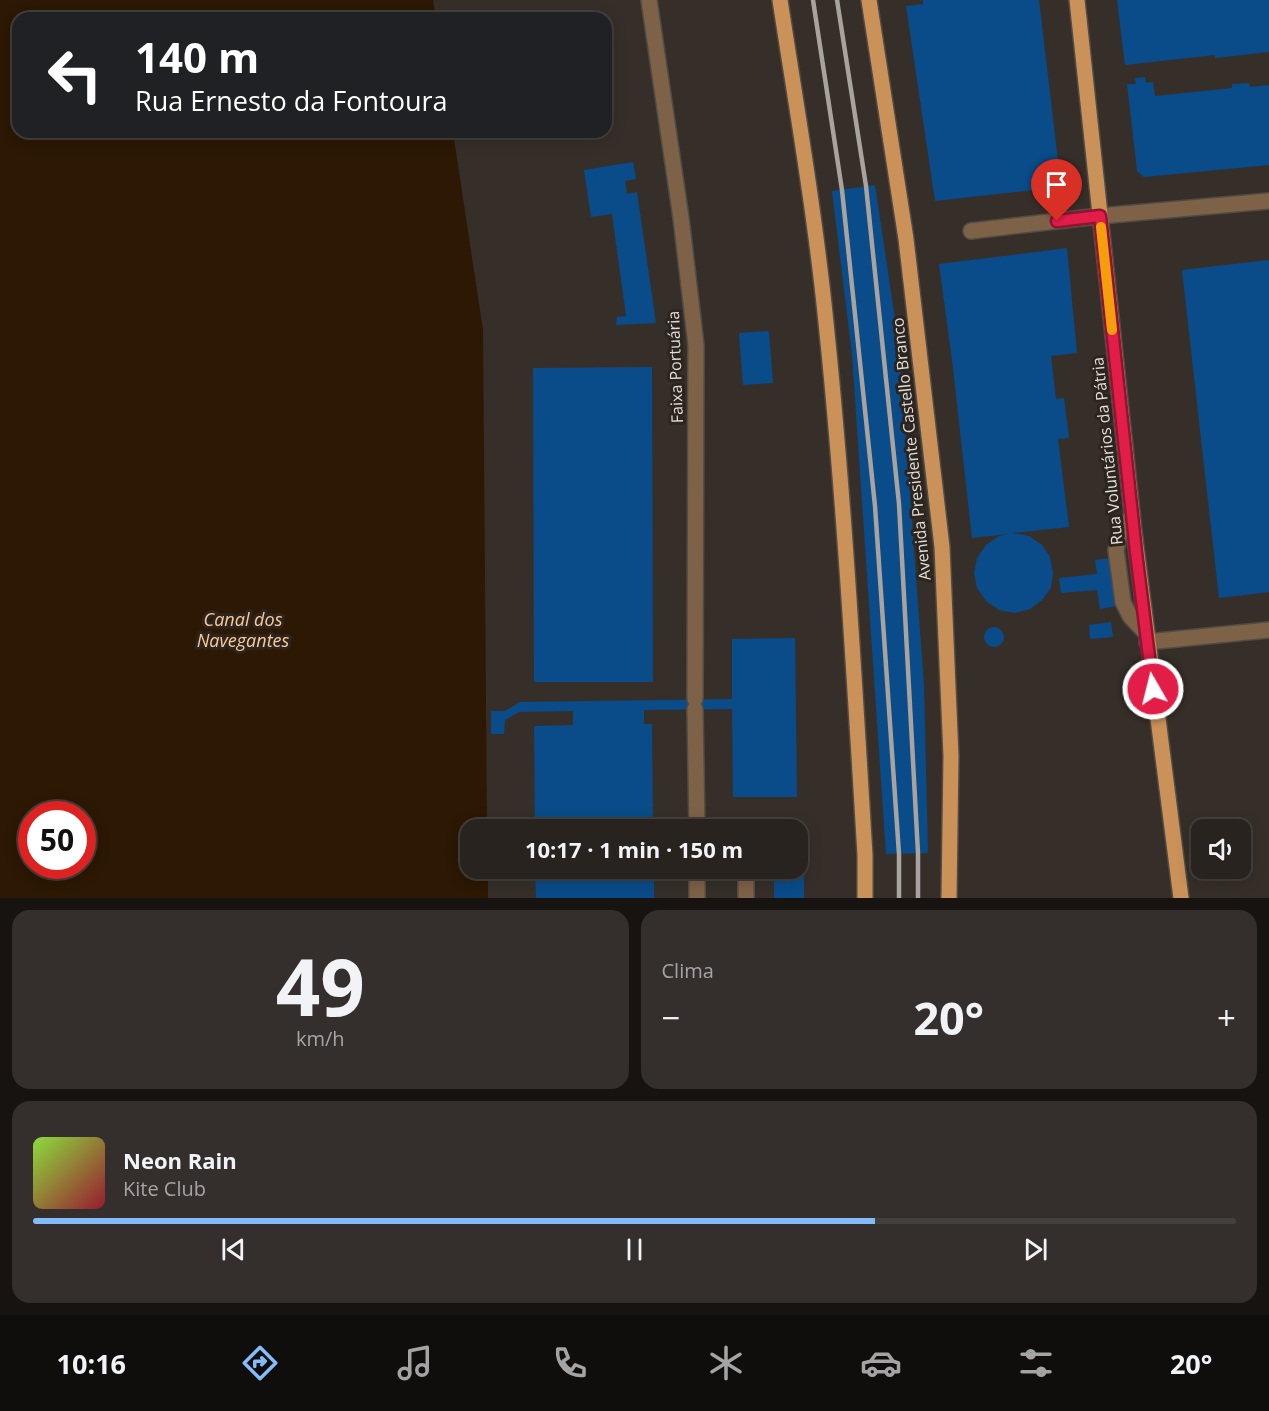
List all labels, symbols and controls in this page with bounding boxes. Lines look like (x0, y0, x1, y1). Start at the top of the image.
text: 140 m (135, 28, 259, 85)
icon: left (36, 36, 114, 114)
text: Rua Ernesto da Fontoura (135, 82, 447, 119)
pin (1031, 159, 1082, 221)
icon: arrive (1040, 168, 1073, 201)
street label: Faixa Portuária (662, 311, 688, 423)
street label: Avenida Presidente Castello Branco (886, 317, 936, 581)
street label: Rua Voluntários da Pátria (1086, 356, 1128, 546)
water label: Canal dos Navegantes (197, 607, 290, 652)
position arrow (1121, 657, 1185, 721)
speed limit sign: 50 (18, 801, 96, 879)
map controls (1191, 819, 1251, 879)
button: sound (1191, 819, 1251, 879)
text: 10:17 · 1 min · 150 m (525, 834, 743, 864)
text: 49 (276, 933, 365, 1039)
text: Clima (662, 957, 714, 984)
text: 20° (913, 987, 984, 1048)
text: − (662, 995, 680, 1040)
text: + (1217, 995, 1236, 1040)
text: km/h (296, 1025, 345, 1052)
text: Neon Rain (123, 1145, 237, 1175)
text: Kite Club (123, 1175, 206, 1202)
icon: previous (217, 1233, 250, 1266)
icon: pause (618, 1233, 651, 1266)
icon: next (1019, 1233, 1052, 1266)
icon: directions (239, 1342, 281, 1384)
icon: music (394, 1342, 436, 1384)
icon: phone (549, 1342, 591, 1384)
icon: climate (705, 1342, 747, 1384)
icon: car (860, 1342, 902, 1384)
icon: filters (1015, 1342, 1057, 1384)
text: 10:16 (57, 1345, 126, 1382)
text: 20° (1170, 1345, 1212, 1382)

